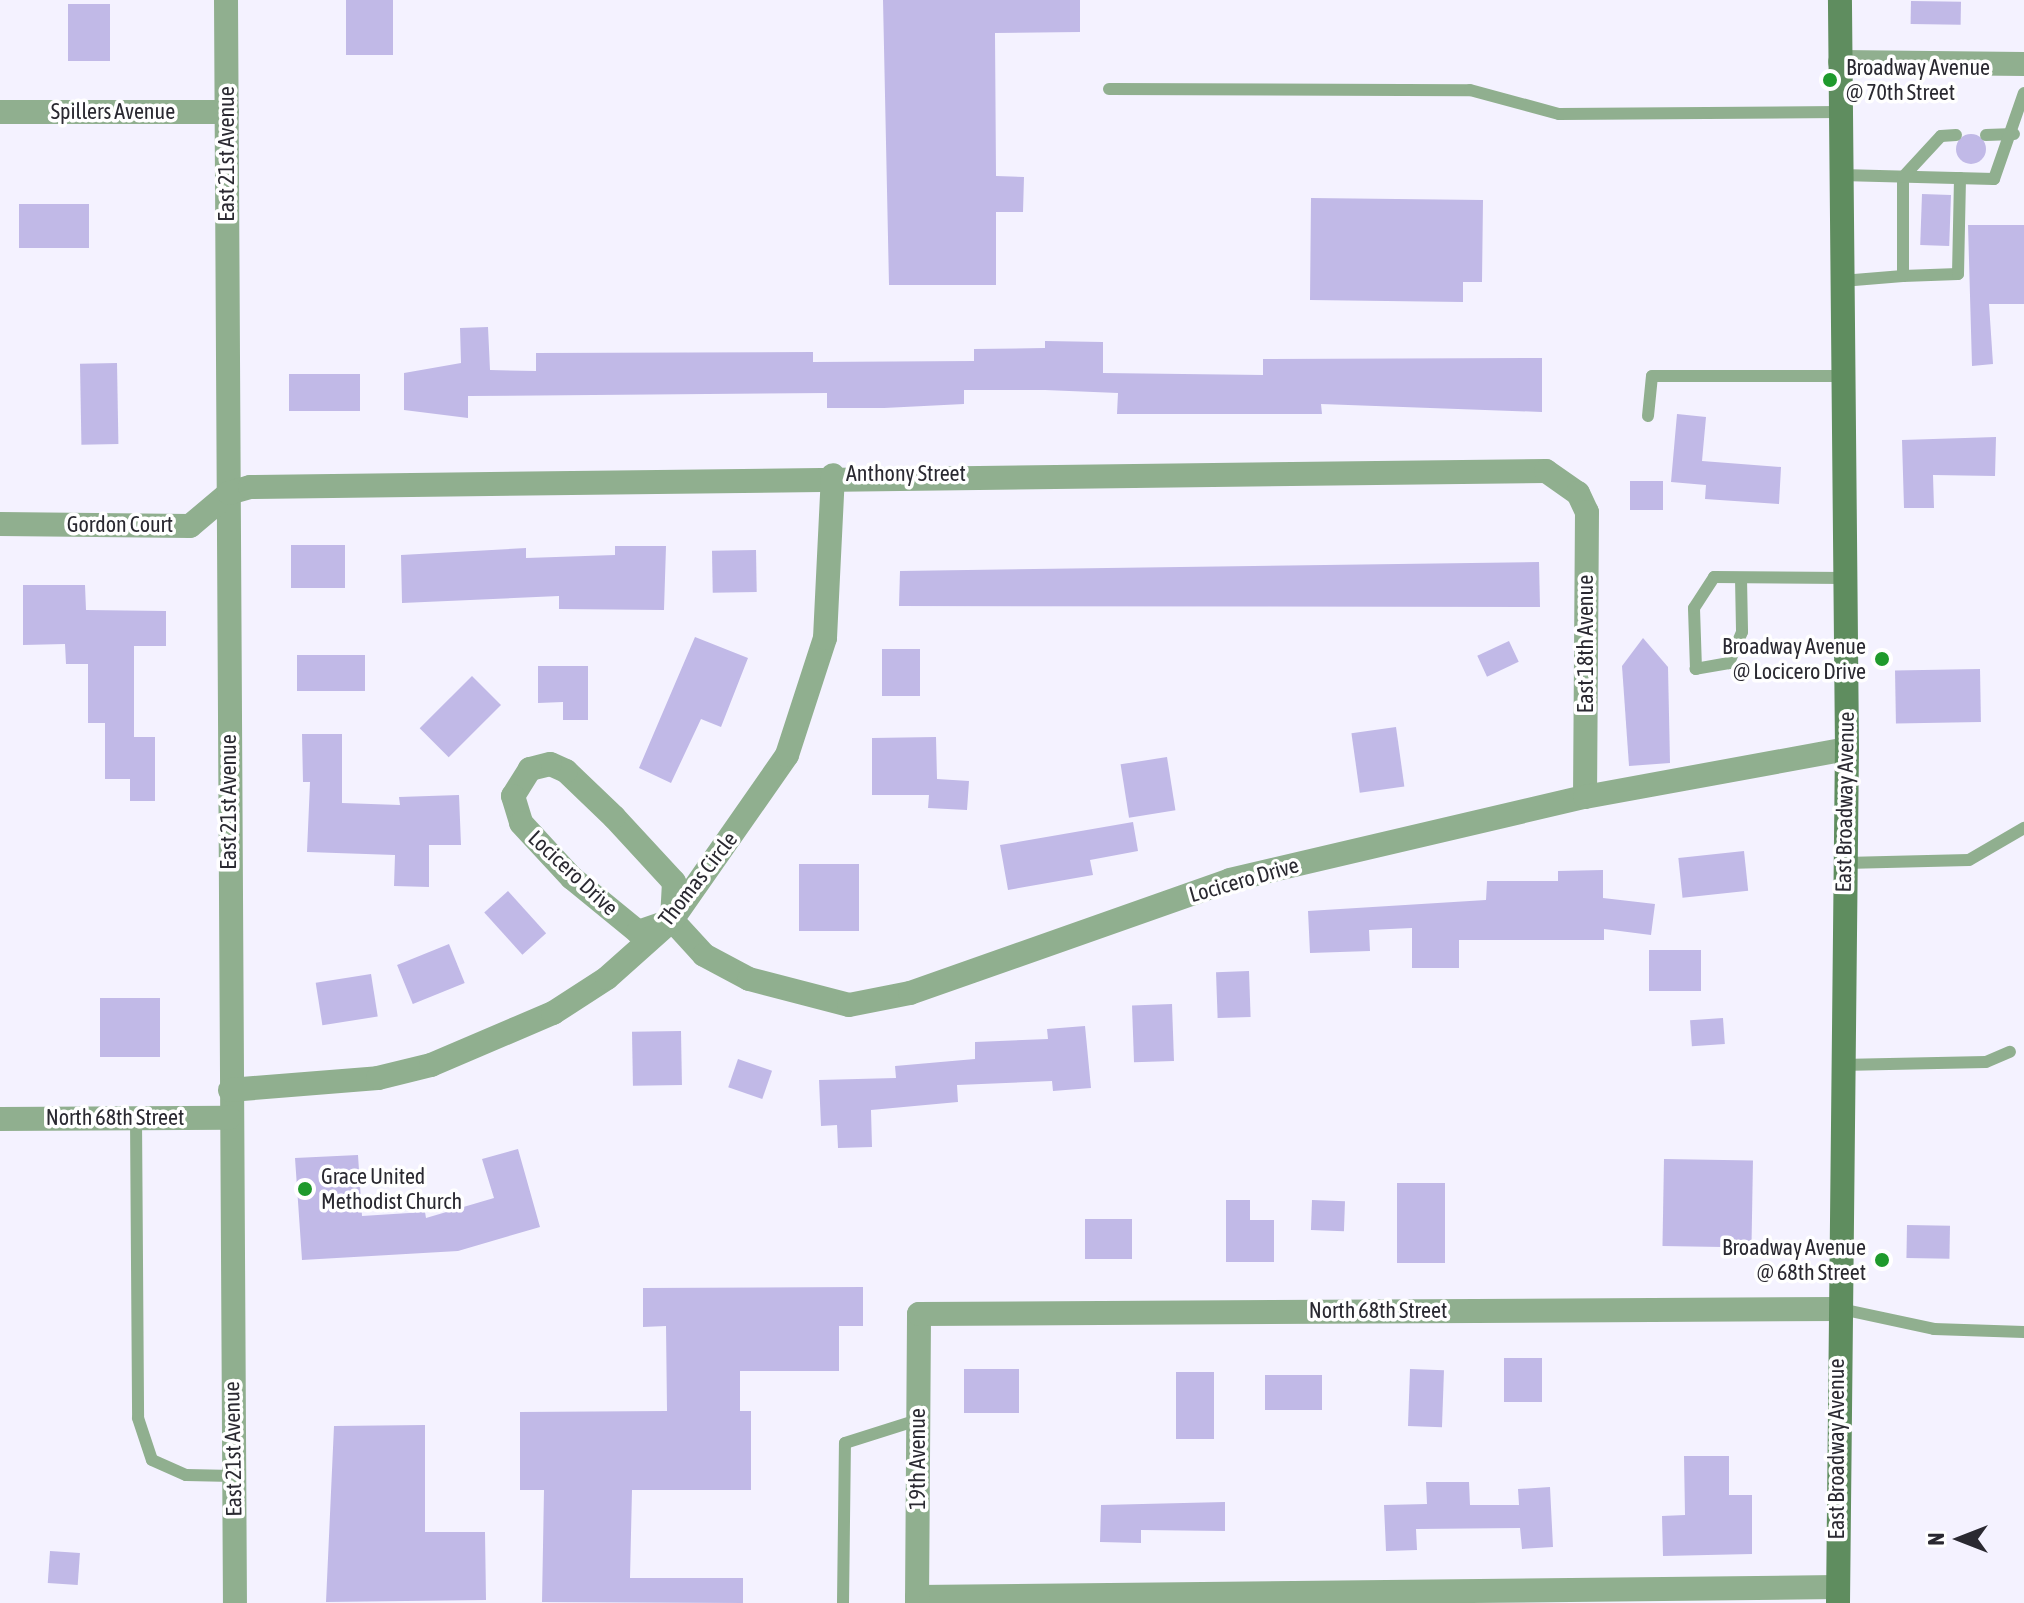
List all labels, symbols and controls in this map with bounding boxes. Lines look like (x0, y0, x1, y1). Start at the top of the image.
place label: Broadway Avenue @ 70th Street (1846, 54, 1990, 106)
marker: Broadway Avenue @ 70th Street (1821, 71, 1839, 89)
street label: East 21st Avenue (214, 86, 240, 222)
street label: Spillers Avenue (51, 99, 175, 125)
street label: Anthony Street (846, 461, 966, 487)
street label: Gordon Court (67, 512, 173, 538)
street label: East 18th Avenue (1573, 575, 1599, 713)
place label: Broadway Avenue @ Locicero Drive (1722, 633, 1866, 684)
marker: Broadway Avenue @ Locicero Drive (1873, 650, 1891, 668)
street label: East Broadway Avenue (1830, 711, 1860, 893)
street label: East 21st Avenue (216, 734, 242, 870)
street label: Locicero Drive (523, 825, 623, 921)
street label: Thomas Circle (653, 827, 743, 931)
street label: Locicero Drive (1186, 852, 1302, 908)
street label: North 68th Street (46, 1105, 184, 1131)
place label: Grace United Methodist Church (321, 1163, 462, 1214)
marker: Grace United Methodist Church (296, 1180, 314, 1198)
place label: Broadway Avenue @ 68th Street (1722, 1234, 1866, 1286)
marker: Broadway Avenue @ 68th Street (1873, 1251, 1891, 1269)
street label: North 68th Street (1309, 1298, 1447, 1324)
street label: East Broadway Avenue (1824, 1359, 1850, 1539)
street label: East 21st Avenue (219, 1381, 247, 1517)
street label: 19th Avenue (905, 1408, 931, 1510)
north arrow (1920, 1499, 2000, 1579)
text: N (1923, 1533, 1949, 1546)

